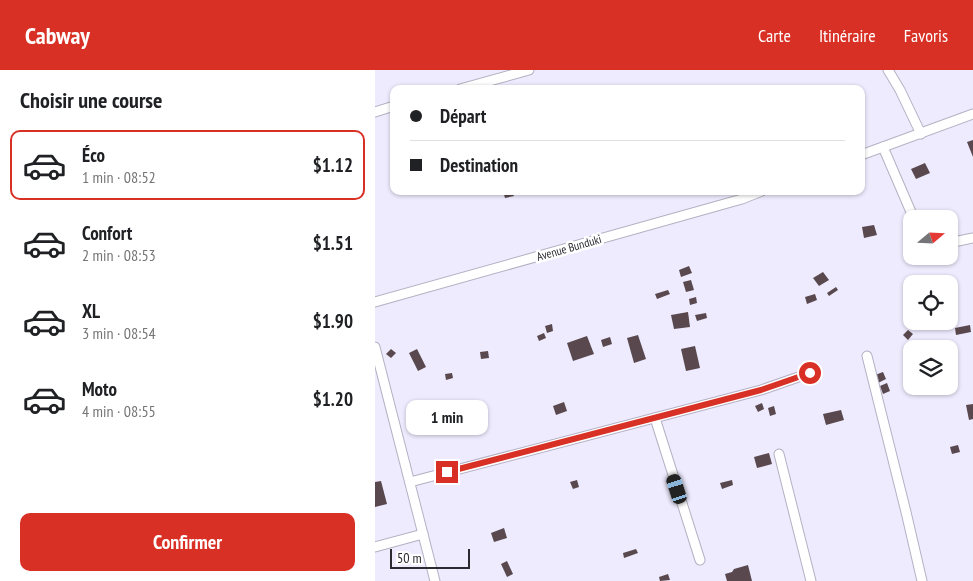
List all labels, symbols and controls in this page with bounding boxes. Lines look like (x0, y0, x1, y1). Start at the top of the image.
text: Cabway (25, 20, 90, 51)
text: Carte (758, 24, 791, 47)
text: Itinéraire (819, 24, 876, 47)
text: Favoris (904, 24, 948, 47)
text: Choisir une course (20, 86, 162, 114)
text: Départ (440, 104, 486, 128)
icon: car (22, 143, 67, 188)
text: Éco (82, 143, 105, 167)
text: $1.12 (313, 153, 353, 177)
text: Destination (440, 153, 518, 177)
text: 1 min · 08:52 (82, 167, 156, 187)
north arrow (903, 210, 957, 265)
map controls (903, 210, 958, 395)
icon: car (22, 221, 67, 266)
text: Confort (82, 221, 132, 245)
text: $1.51 (313, 231, 353, 255)
street label: Avenue Bunduki (535, 231, 603, 264)
text: 2 min · 08:53 (82, 245, 156, 265)
button: locate (903, 275, 958, 330)
icon: car (22, 299, 67, 344)
text: XL (82, 299, 100, 323)
text: $1.90 (313, 309, 353, 333)
text: 3 min · 08:54 (82, 323, 156, 343)
button: layers (903, 340, 958, 395)
route start (799, 362, 821, 384)
icon: car (22, 377, 67, 422)
text: Moto (82, 377, 117, 401)
text: $1.20 (313, 387, 353, 411)
callout: 1 min (406, 400, 488, 434)
text: 4 min · 08:55 (82, 401, 156, 421)
text: 1 min (431, 407, 463, 427)
route end (436, 461, 458, 483)
car (665, 472, 688, 506)
button: Confirmer (20, 513, 355, 571)
scale bar (390, 546, 470, 569)
text: 50 m (397, 549, 422, 567)

